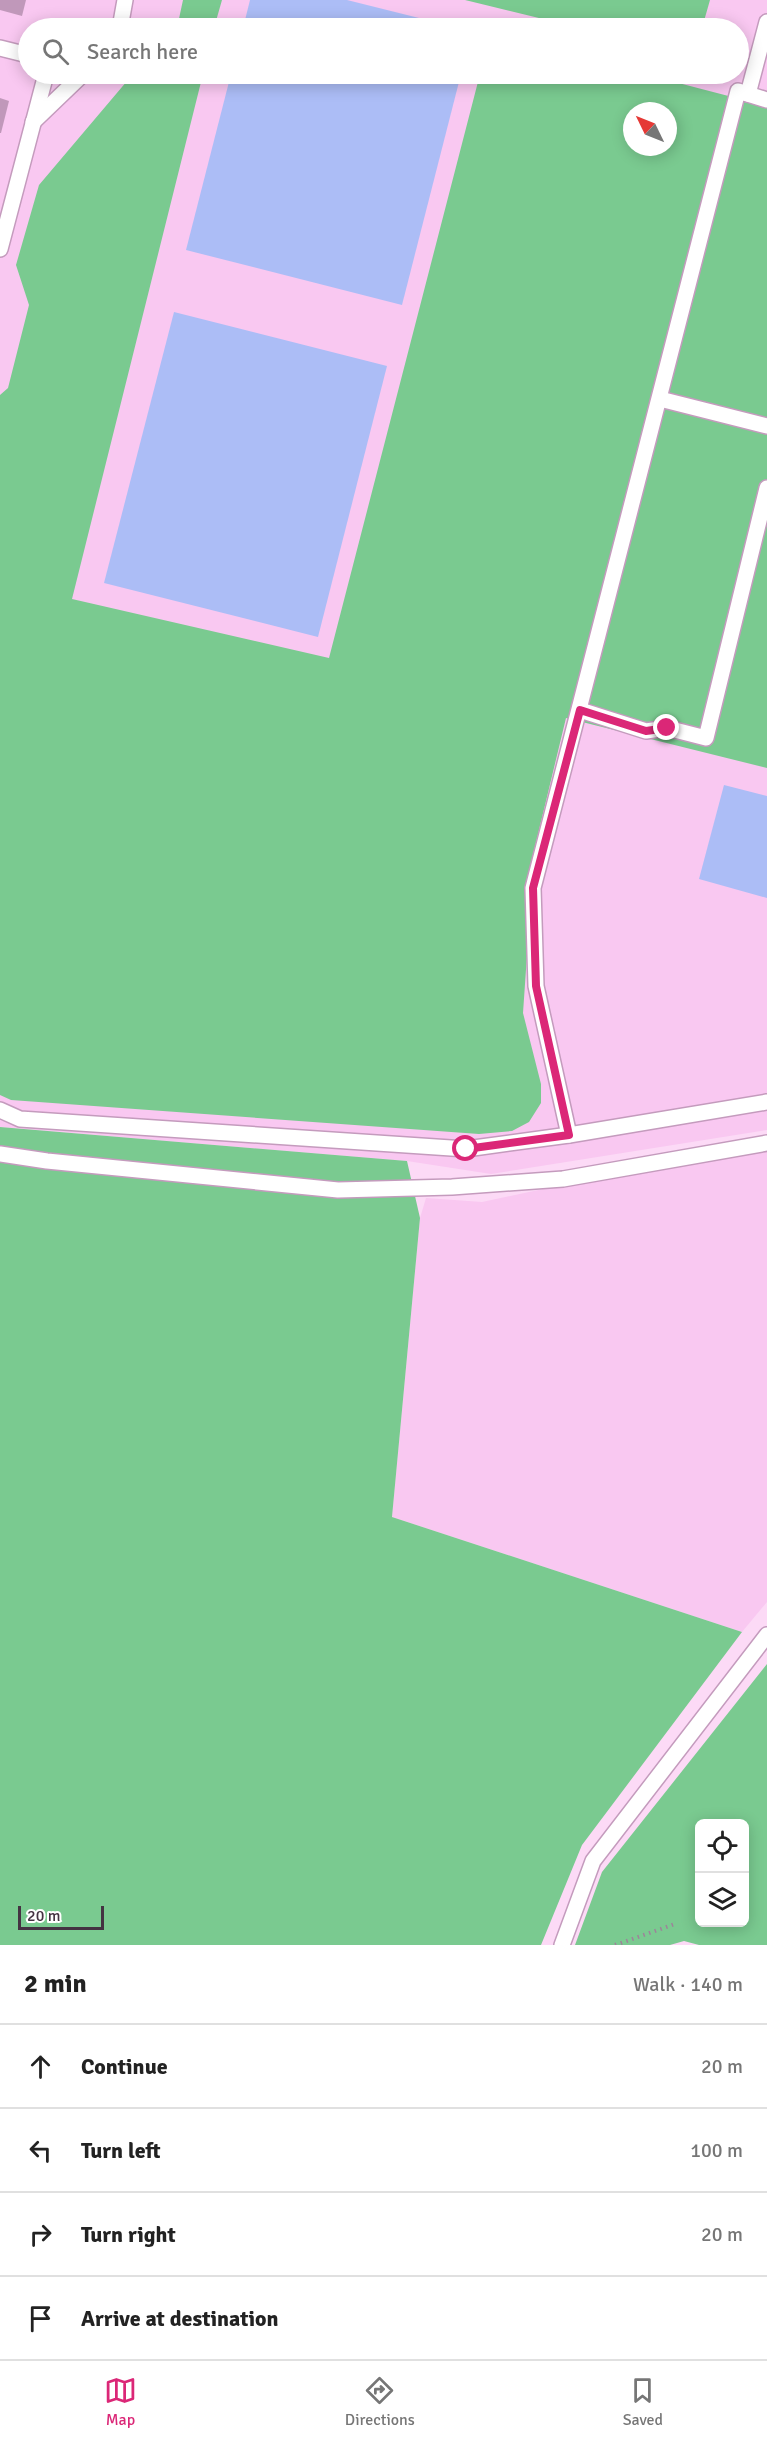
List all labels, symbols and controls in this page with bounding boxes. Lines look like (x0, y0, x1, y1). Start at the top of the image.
search box (18, 18, 749, 84)
icon: search (39, 35, 72, 68)
text: Search here (87, 38, 198, 65)
north arrow (623, 102, 677, 156)
route end (653, 714, 679, 740)
route start (452, 1135, 478, 1161)
map controls (695, 1819, 749, 1927)
button: locate (695, 1819, 749, 1873)
button: layers (695, 1873, 749, 1927)
scale bar (18, 1903, 104, 1930)
text: 20 m (27, 1906, 61, 1926)
text: 2 min (24, 1968, 87, 2000)
text: Walk · 140 m (633, 1972, 743, 1997)
icon: ahead (24, 2050, 57, 2083)
text: Continue (81, 2053, 168, 2080)
text: 20 m (701, 2054, 743, 2079)
icon: left (24, 2134, 57, 2167)
text: Turn left (81, 2137, 161, 2164)
text: 100 m (690, 2138, 743, 2163)
icon: right (24, 2218, 57, 2251)
text: Turn right (81, 2221, 176, 2248)
text: 20 m (701, 2222, 743, 2247)
icon: arrive (24, 2302, 57, 2335)
text: Arrive at destination (81, 2305, 278, 2332)
tab: Map (104, 2374, 137, 2430)
tab: Directions (345, 2374, 415, 2430)
tab: Saved (623, 2374, 663, 2430)

